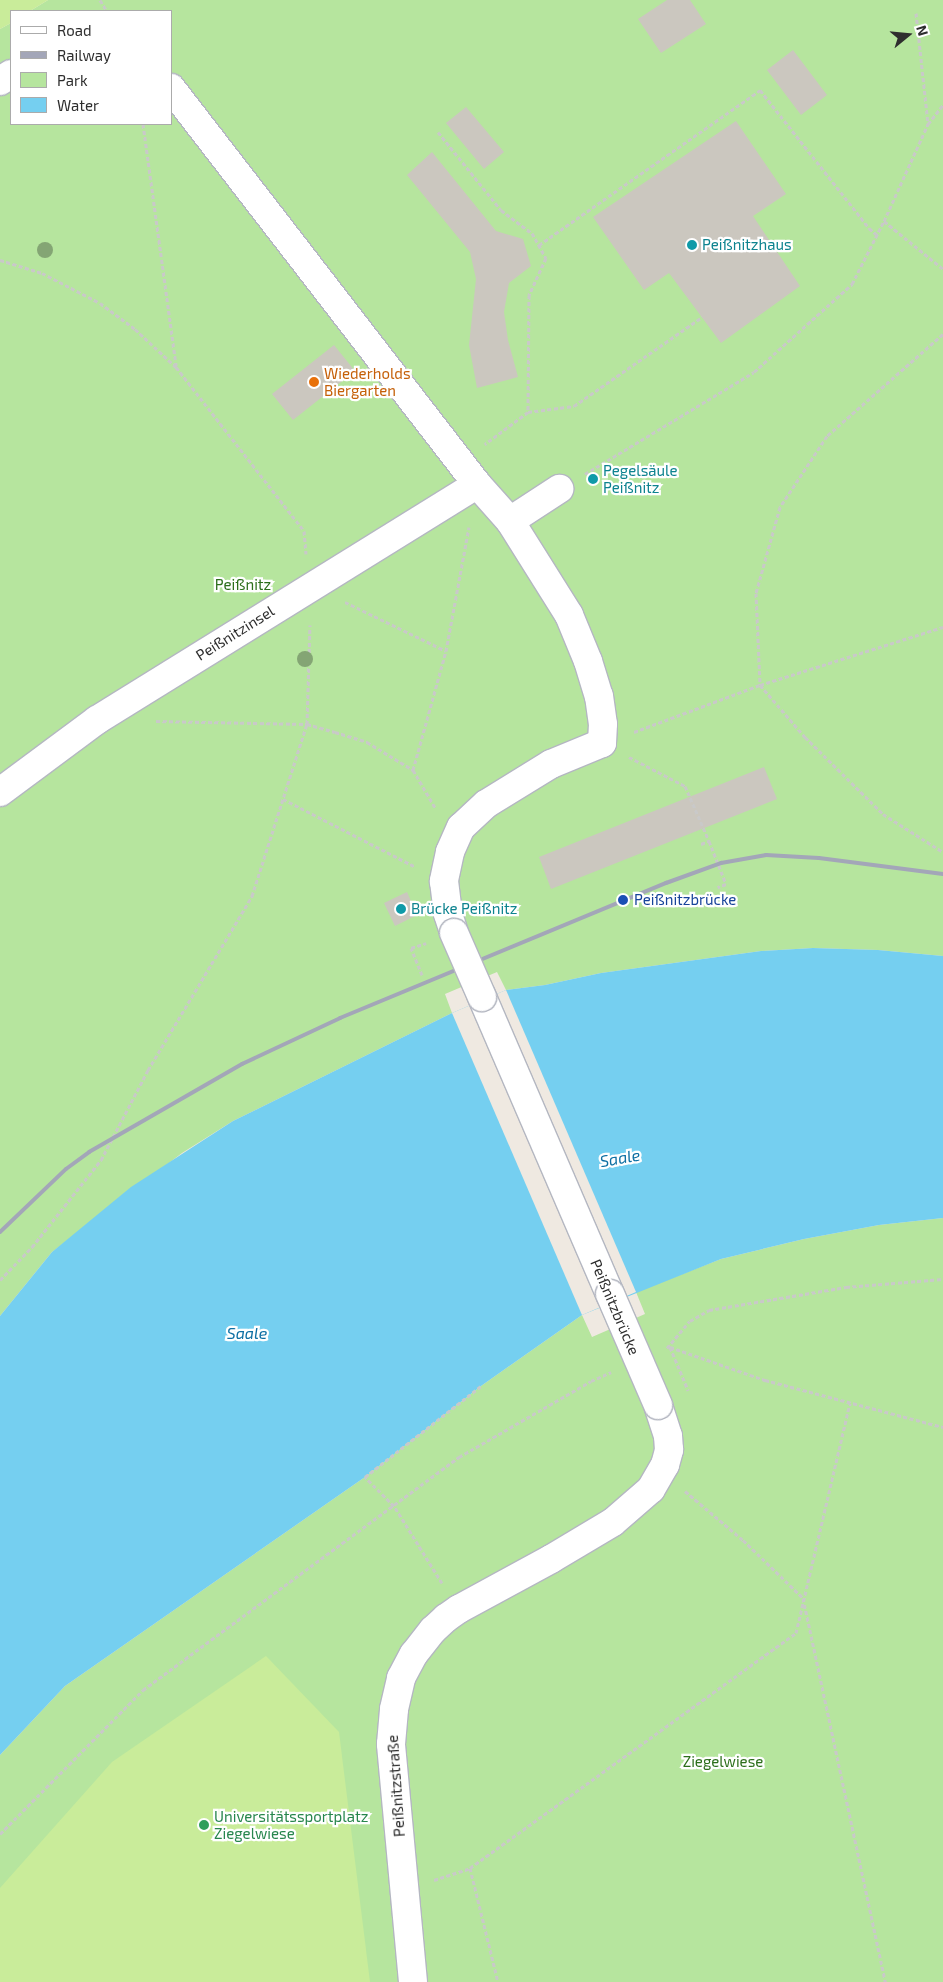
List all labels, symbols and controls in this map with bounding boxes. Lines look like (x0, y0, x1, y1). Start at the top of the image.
legend (10, 10, 172, 125)
north arrow (883, 10, 933, 60)
text: Road (57, 21, 92, 39)
text: N (913, 23, 932, 38)
text: Railway (57, 46, 111, 64)
text: Park (57, 71, 88, 89)
text: Water (57, 96, 99, 114)
place label: Peißnitzhaus (702, 236, 792, 254)
marker: Peißnitzhaus (686, 239, 698, 251)
place label: Wiederholds Biergarten (324, 364, 411, 399)
marker: Wiederholds Biergarten (308, 376, 320, 388)
place label: Pegelsäule Peißnitz (603, 461, 678, 496)
marker: Pegelsäule Peißnitz (587, 473, 599, 485)
park label: Peißnitz (215, 576, 271, 594)
street label: Peißnitzinsel (192, 602, 278, 664)
place label: Peißnitzbrücke (634, 891, 736, 909)
marker: Peißnitzbrücke (616, 893, 630, 907)
place label: Brücke Peißnitz (411, 900, 517, 918)
marker: Brücke Peißnitz (395, 903, 407, 915)
water label: Saale (598, 1145, 642, 1171)
street label: Peißnitzbrücke (587, 1256, 643, 1358)
water label: Saale (227, 1323, 267, 1343)
street label: Peißnitzstraße (383, 1734, 409, 1838)
park label: Ziegelwiese (683, 1753, 763, 1771)
place label: Universitätssportplatz Ziegelwiese (214, 1807, 368, 1842)
marker: Universitätssportplatz Ziegelwiese (198, 1819, 210, 1831)

